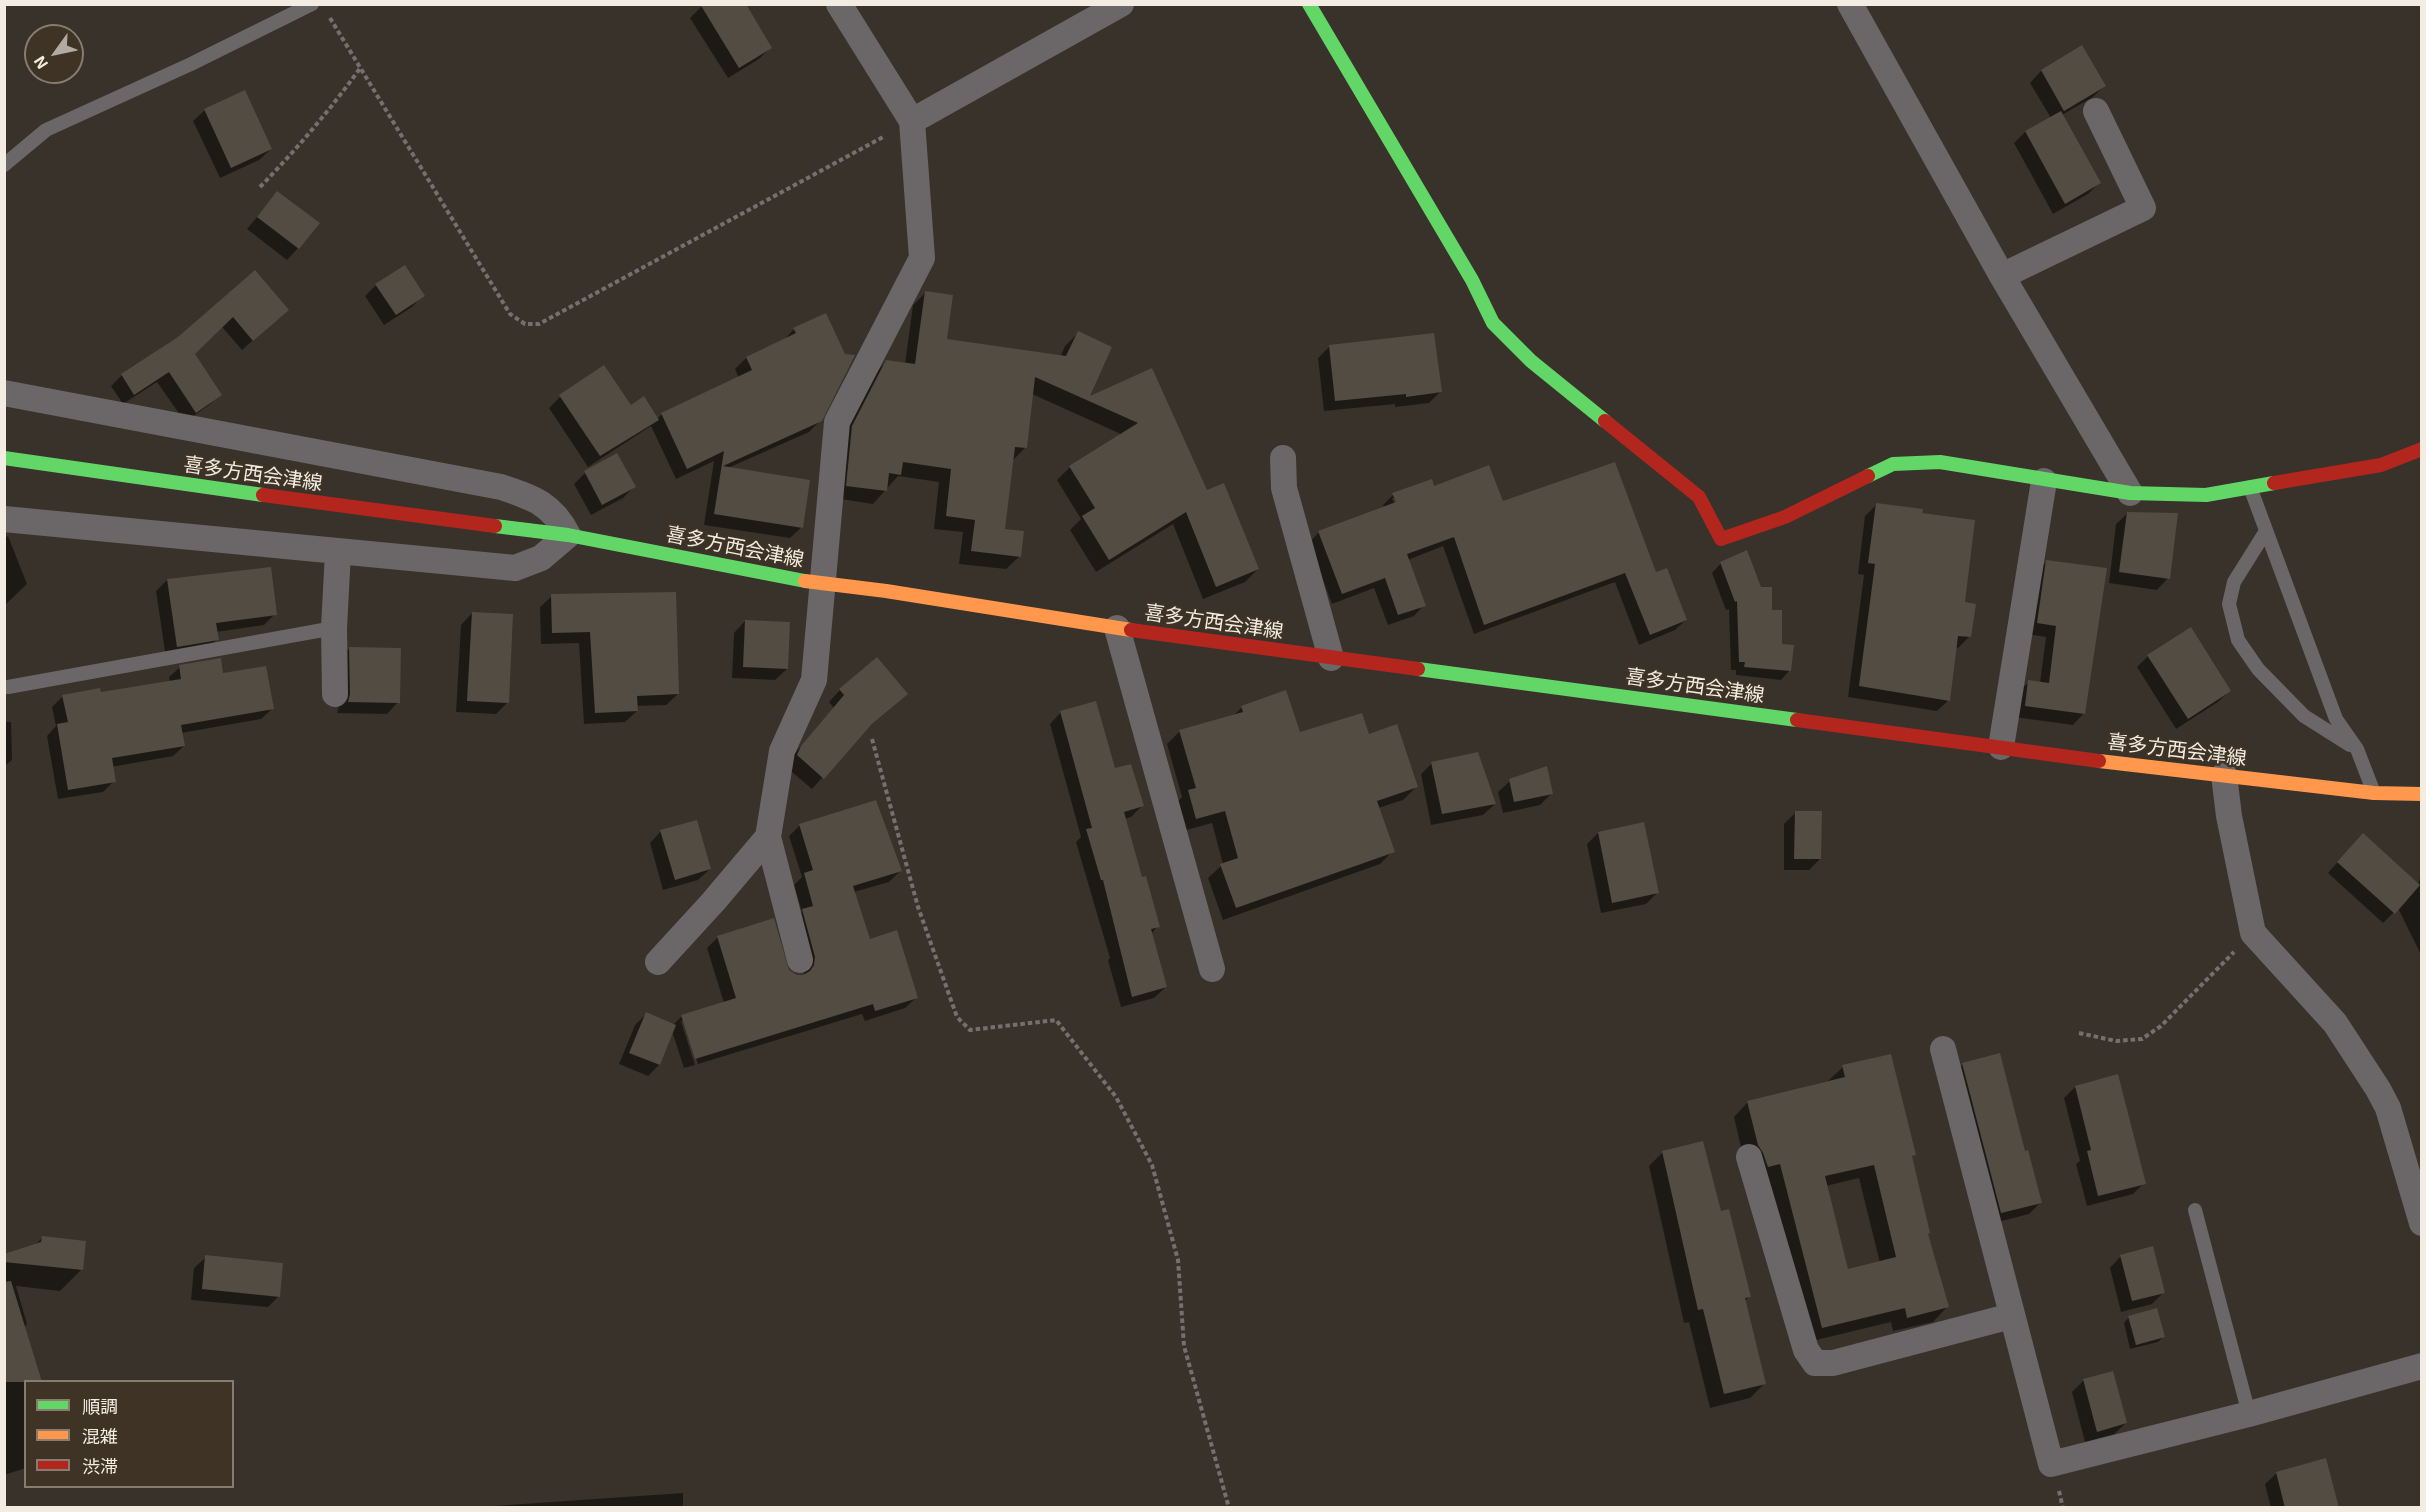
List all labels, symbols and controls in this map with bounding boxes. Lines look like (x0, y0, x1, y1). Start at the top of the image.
north arrow (24, 24, 84, 84)
text: N (29, 53, 51, 73)
street label: 喜多方西会津線 (182, 452, 324, 496)
street label: 喜多方西会津線 (664, 522, 806, 572)
street label: 喜多方西会津線 (1143, 600, 1285, 644)
street label: 喜多方西会津線 (1624, 664, 1766, 708)
street label: 喜多方西会津線 (2106, 730, 2248, 770)
legend (24, 1380, 234, 1488)
text: 順調 (82, 1395, 118, 1417)
text: 混雑 (82, 1425, 118, 1447)
text: 渋滞 (82, 1455, 118, 1477)

